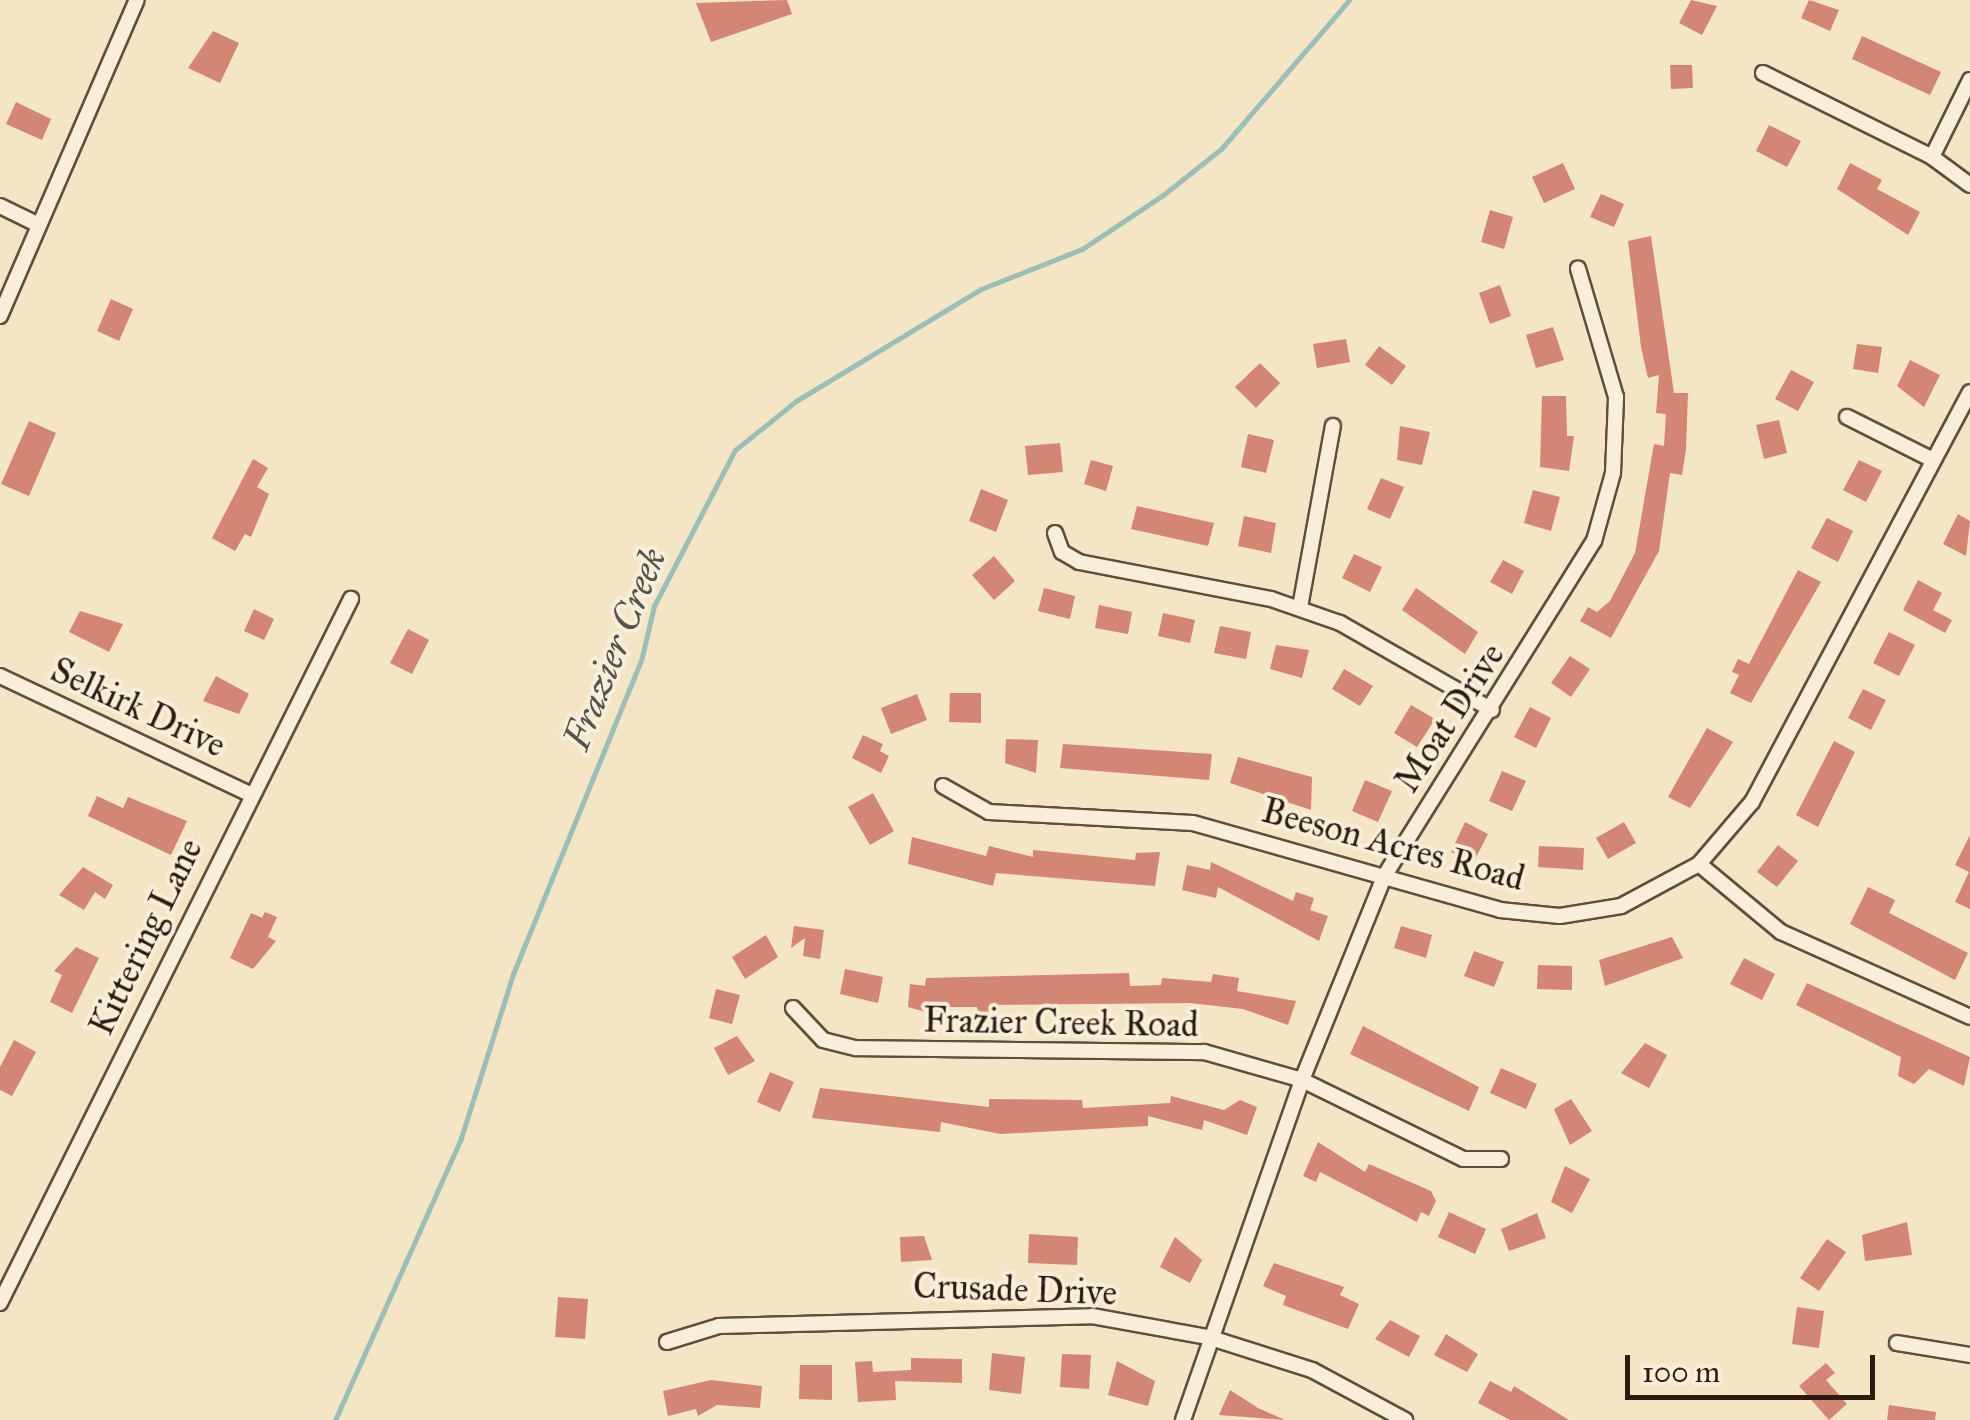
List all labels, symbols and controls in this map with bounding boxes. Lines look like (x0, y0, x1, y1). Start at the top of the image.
water label: Frazier Creek (554, 541, 676, 757)
street label: Moat Drive (1386, 636, 1514, 800)
street label: Selkirk Drive (44, 649, 232, 767)
street label: Beeson Acres Road (1257, 790, 1529, 900)
street label: Kittering Lane (80, 832, 212, 1042)
street label: Frazier Creek Road (923, 1000, 1199, 1046)
street label: Crusade Drive (912, 1265, 1118, 1315)
scale bar (1630, 1335, 1880, 1397)
text: 100 m (1642, 1354, 1720, 1390)

